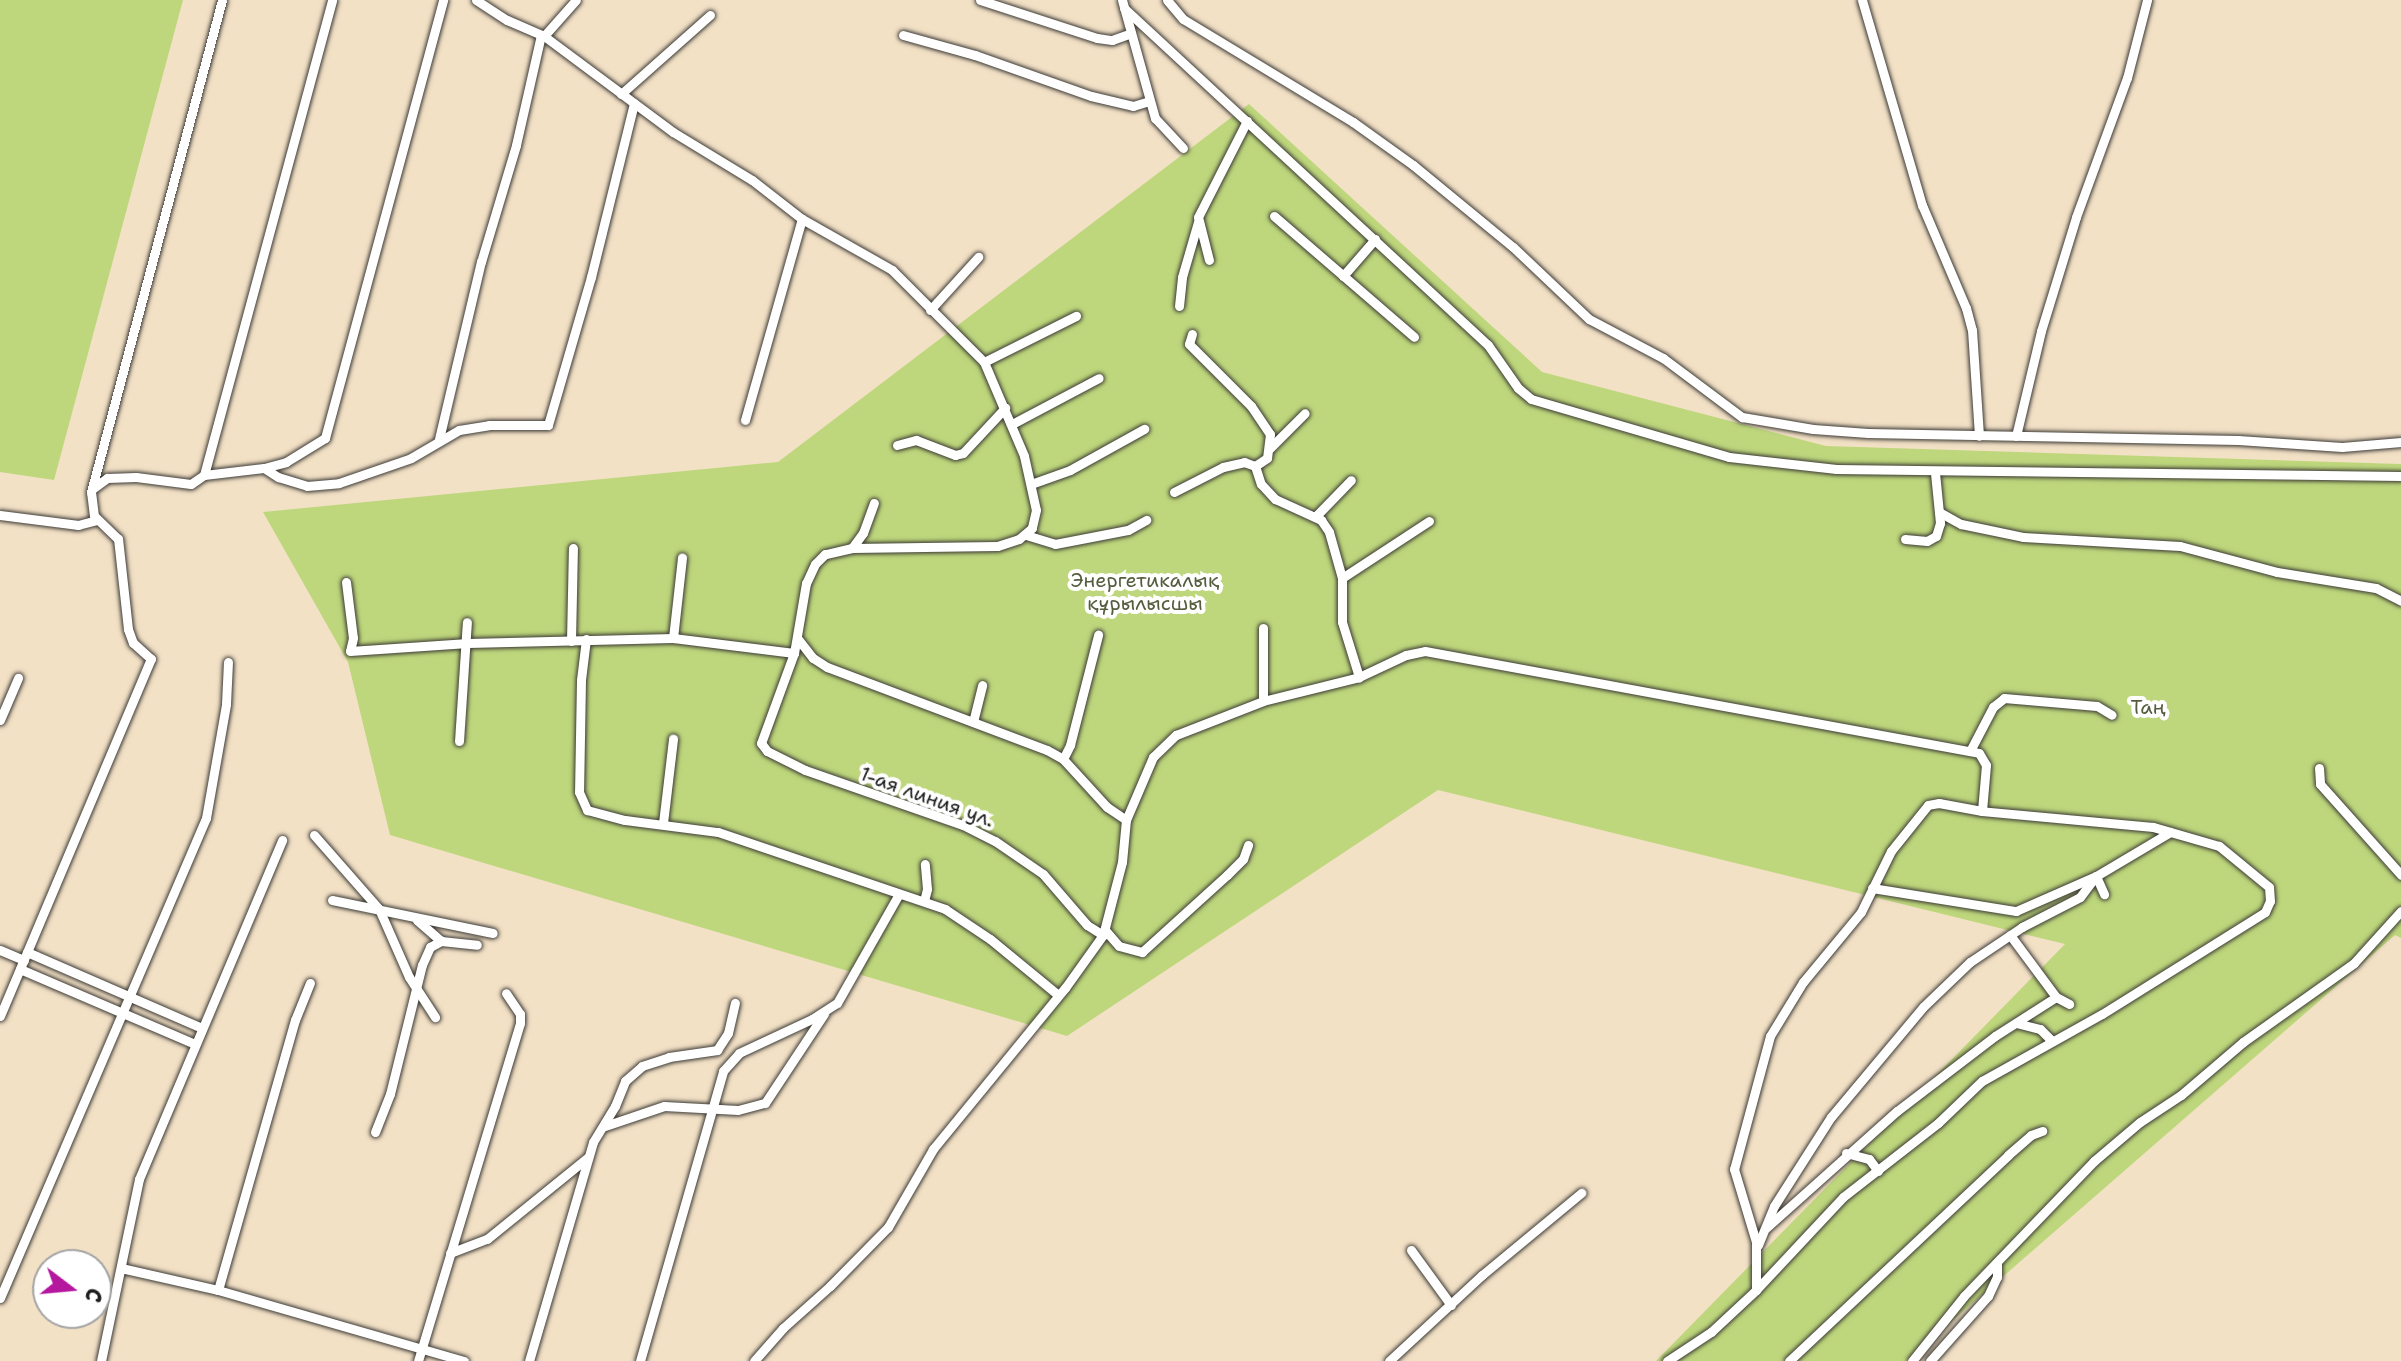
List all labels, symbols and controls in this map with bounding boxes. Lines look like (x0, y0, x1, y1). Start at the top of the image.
park label: Энергетикалық құрылысшы (1071, 569, 1219, 616)
park label: Таң (2130, 695, 2166, 719)
street label: 1-ая линия ул. (857, 762, 997, 832)
north arrow (32, 1249, 112, 1329)
text: С (78, 1285, 109, 1306)

